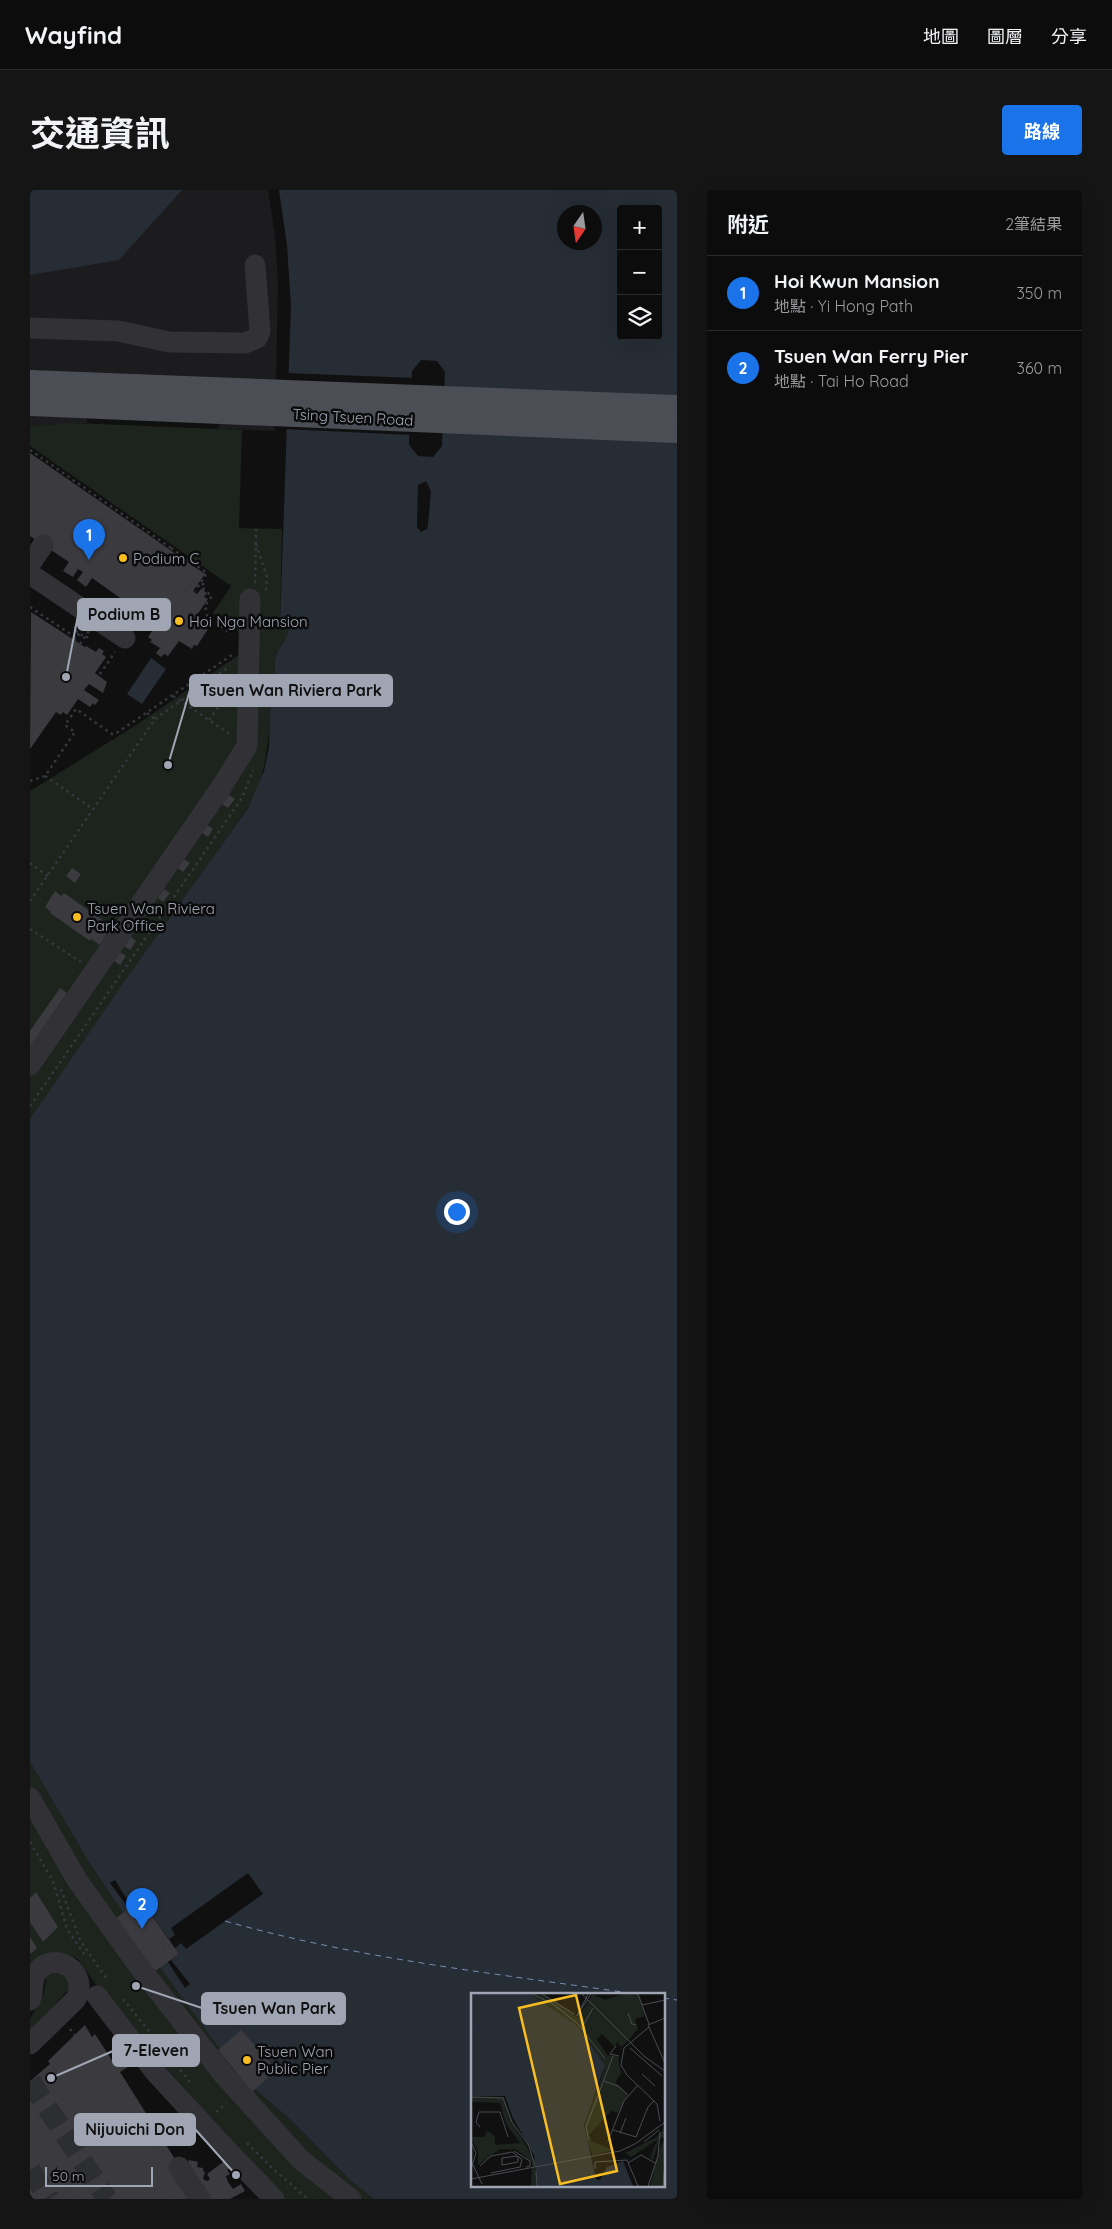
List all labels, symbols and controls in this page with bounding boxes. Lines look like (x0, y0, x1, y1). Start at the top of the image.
text: Wayfind (25, 20, 122, 50)
text: 地圖 (923, 25, 959, 48)
text: 圖層 (987, 25, 1023, 48)
text: 分享 (1051, 25, 1087, 48)
button: 路線 (1002, 105, 1082, 155)
text: 交通資訊 (30, 111, 170, 155)
north arrow (557, 205, 602, 250)
map controls (617, 205, 662, 340)
button: + (617, 205, 662, 250)
text: 附近 (727, 211, 769, 237)
text: 2筆結果 (1005, 214, 1062, 234)
button: − (617, 250, 662, 295)
text: Hoi Kwun Mansion (774, 269, 940, 293)
text: 1 (740, 283, 746, 303)
text: 350 m (1016, 283, 1062, 303)
button: layers (617, 295, 662, 340)
text: 地點 · Yi Hong Path (774, 296, 913, 316)
text: Tsuen Wan Ferry Pier (774, 344, 968, 368)
text: 2 (738, 358, 748, 378)
text: 360 m (1017, 358, 1062, 378)
text: 地點 · Tai Ho Road (774, 371, 909, 391)
street label: Tsing Tsuen Road (292, 404, 414, 430)
pin: 1 (73, 519, 105, 560)
place label: Podium C (133, 549, 199, 568)
marker: Podium C (117, 552, 129, 564)
callout: Podium B (78, 599, 170, 630)
text: Podium B (88, 604, 160, 624)
place label: Hoi Nga Mansion (189, 612, 308, 631)
marker: Hoi Nga Mansion (173, 615, 185, 627)
callout: Tsuen Wan Riviera Park (190, 675, 392, 706)
text: Tsuen Wan Riviera Park (200, 680, 382, 700)
place label: Tsuen Wan Riviera Park Office (87, 899, 215, 935)
marker: Tsuen Wan Riviera Park Office (71, 911, 83, 923)
your location (444, 1199, 470, 1225)
pin: 2 (126, 1888, 158, 1929)
callout: Tsuen Wan Park (202, 1993, 345, 2024)
inset map (471, 1993, 664, 2186)
text: Tsuen Wan Park (212, 1998, 336, 2018)
callout: 7-Eleven (113, 2035, 199, 2066)
text: 7-Eleven (123, 2040, 189, 2060)
place label: Tsuen Wan Public Pier (257, 2042, 333, 2078)
marker: Tsuen Wan Public Pier (241, 2054, 253, 2066)
callout: Nijuuichi Don (75, 2114, 195, 2145)
text: Nijuuichi Don (85, 2119, 185, 2139)
scale bar (45, 2164, 152, 2187)
text: 50 m (52, 2167, 85, 2185)

